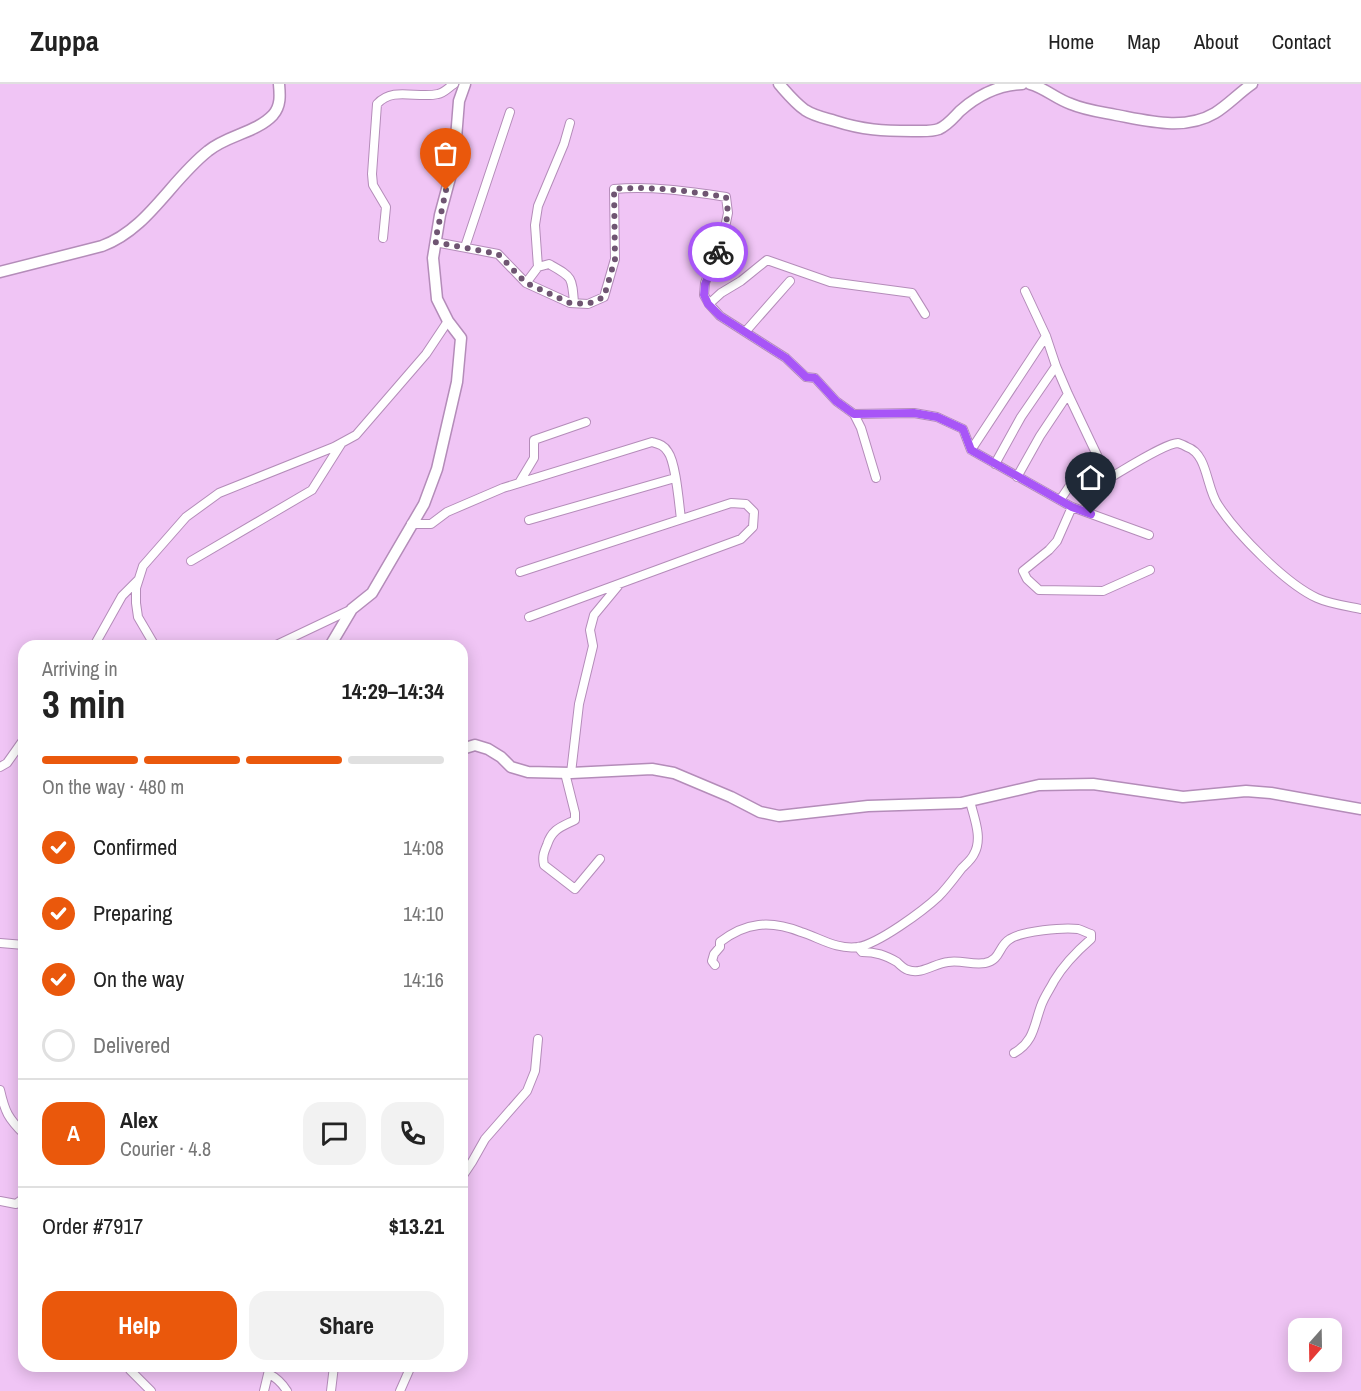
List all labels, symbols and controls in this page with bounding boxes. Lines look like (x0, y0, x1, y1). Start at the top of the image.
text: Zuppa (30, 22, 99, 60)
text: Home (1048, 27, 1094, 56)
text: Map (1127, 27, 1161, 56)
text: About (1194, 27, 1239, 56)
text: Contact (1272, 27, 1331, 56)
pin (420, 128, 471, 190)
icon: bag (429, 137, 462, 170)
courier (688, 222, 748, 282)
icon: bike (702, 236, 735, 269)
pin (1065, 452, 1116, 514)
icon: home (1074, 461, 1107, 494)
text: Arriving in (42, 655, 118, 682)
text: 14:29–14:34 (342, 676, 444, 706)
text: 3 min (42, 678, 126, 730)
text: On the way · 480 m (42, 773, 184, 800)
icon: check (42, 831, 75, 864)
text: Confirmed (93, 832, 177, 862)
text: 14:08 (403, 834, 444, 861)
icon: check (42, 897, 75, 930)
text: Preparing (93, 898, 172, 928)
text: 14:10 (403, 900, 444, 927)
icon: check (42, 963, 75, 996)
text: On the way (93, 964, 184, 994)
text: 14:16 (403, 966, 444, 993)
text: Delivered (93, 1030, 170, 1060)
button: chat (303, 1102, 366, 1165)
button: phone (381, 1102, 444, 1165)
text: Alex (120, 1105, 158, 1135)
text: A (67, 1118, 80, 1148)
text: Courier · 4.8 (120, 1135, 211, 1162)
text: Order #7917 (42, 1211, 143, 1241)
text: $13.21 (389, 1211, 444, 1241)
button: Help (42, 1291, 237, 1360)
button: Share (249, 1291, 444, 1360)
north arrow (1288, 1318, 1342, 1372)
map controls (1288, 1318, 1342, 1372)

